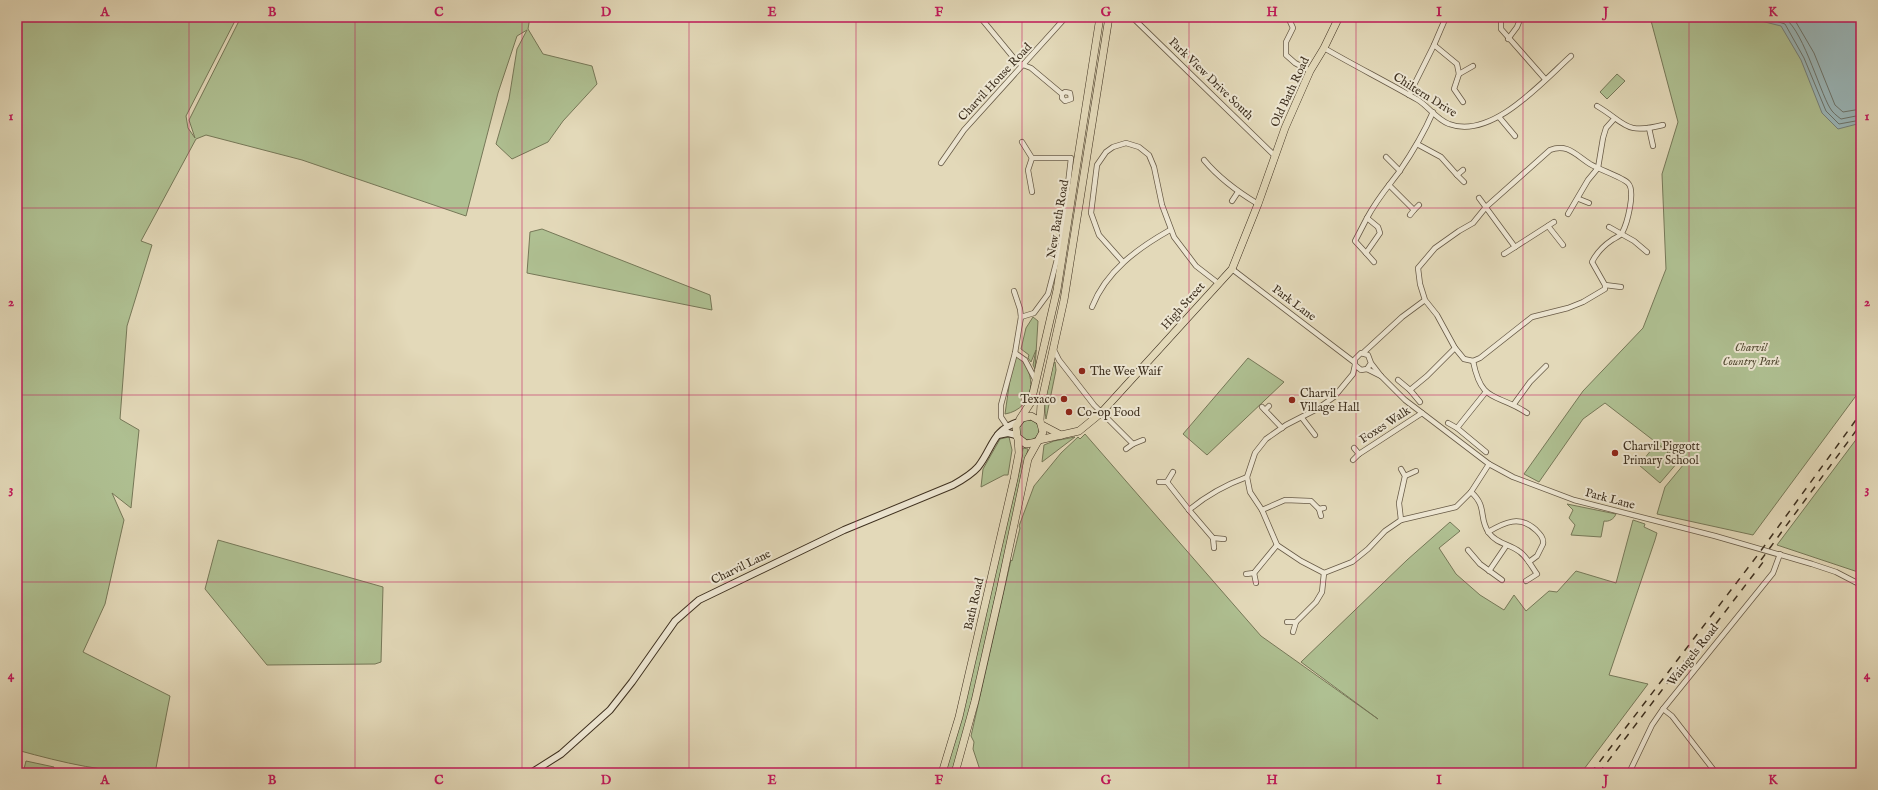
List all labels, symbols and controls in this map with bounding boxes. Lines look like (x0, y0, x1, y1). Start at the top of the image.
text: A (100, 4, 111, 21)
text: B (268, 4, 277, 21)
text: C (434, 4, 444, 21)
text: D (601, 4, 612, 21)
text: E (767, 4, 777, 21)
text: F (935, 4, 944, 21)
text: G (1101, 4, 1112, 21)
text: H (1266, 4, 1278, 21)
text: I (1436, 4, 1442, 21)
text: J (1601, 4, 1609, 21)
text: K (1768, 4, 1778, 21)
street label: Park View Drive South (1165, 35, 1257, 124)
street label: Charvil House Road (955, 39, 1035, 124)
street label: Old Bath Road (1267, 54, 1313, 129)
street label: Chiltern Drive (1390, 69, 1460, 121)
text: 1 (9, 108, 14, 125)
text: 1 (1865, 108, 1870, 125)
street label: New Bath Road (1044, 178, 1072, 259)
street label: High Street (1158, 279, 1208, 333)
street label: Park Lane (1269, 282, 1319, 325)
text: 2 (8, 294, 14, 311)
text: 2 (1864, 294, 1870, 311)
park label: Charvil Country Park (1722, 340, 1780, 369)
place label: The Wee Waif (1090, 364, 1164, 379)
marker: The Wee Waif (1077, 366, 1087, 376)
place label: Charvil Village Hall (1299, 386, 1360, 415)
place label: Texaco (1020, 392, 1057, 407)
marker: Texaco (1059, 394, 1069, 404)
marker: Charvil Village Hall (1287, 395, 1297, 405)
street label: Foxes Walk (1357, 403, 1414, 447)
place label: Co-op Food (1077, 405, 1141, 421)
marker: Co-op Food (1064, 407, 1074, 417)
place label: Charvil Piggott Primary School (1623, 439, 1700, 468)
marker: Charvil Piggott Primary School (1610, 448, 1620, 458)
text: 3 (9, 481, 14, 498)
text: 3 (1865, 481, 1870, 498)
street label: Park Lane (1583, 485, 1637, 513)
street label: Charvil Lane (709, 546, 774, 588)
street label: Bath Road (961, 576, 987, 632)
street label: Waingels Road (1664, 620, 1722, 689)
text: 4 (8, 667, 15, 684)
text: 4 (1864, 667, 1871, 684)
text: A (100, 772, 111, 789)
text: B (268, 772, 277, 789)
text: C (434, 772, 444, 789)
text: D (601, 772, 612, 789)
text: E (767, 772, 777, 789)
text: F (935, 772, 944, 789)
text: G (1101, 772, 1112, 789)
text: H (1266, 772, 1278, 789)
text: I (1436, 772, 1442, 789)
text: J (1601, 772, 1609, 789)
text: K (1768, 772, 1778, 789)

